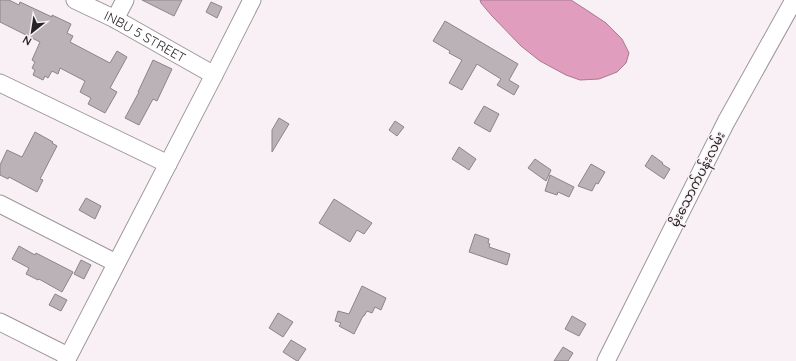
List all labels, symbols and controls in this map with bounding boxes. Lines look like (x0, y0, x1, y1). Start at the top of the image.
street label: INBU 5 STREET (102, 7, 189, 66)
north arrow (12, 12, 52, 52)
text: N (20, 33, 34, 49)
street label: မိုးသောက်ပန်းလမ်း (666, 129, 731, 231)

